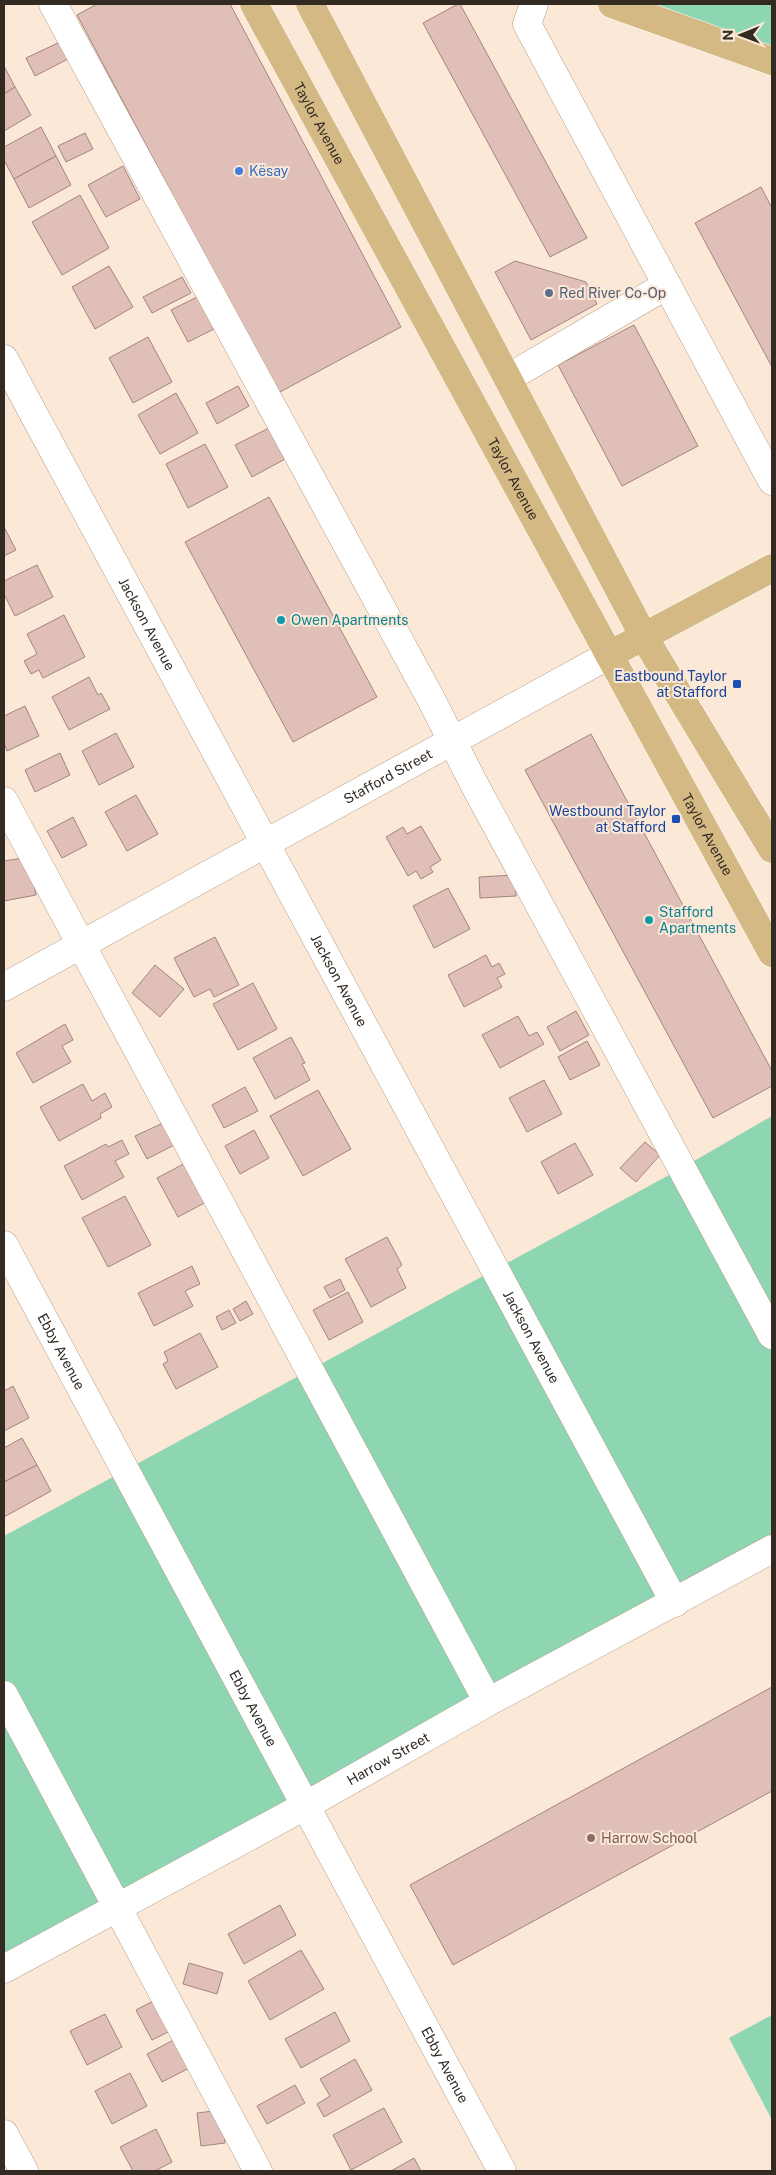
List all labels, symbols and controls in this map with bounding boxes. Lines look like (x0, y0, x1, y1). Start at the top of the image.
north arrow (716, 10, 766, 60)
text: N (720, 30, 736, 41)
street label: Taylor Avenue (290, 79, 348, 167)
place label: Kësay (249, 163, 289, 179)
marker: Kësay (233, 165, 245, 177)
place label: Red River Co-Op (559, 285, 666, 301)
marker: Red River Co-Op (543, 287, 555, 299)
street label: Taylor Avenue (484, 435, 542, 523)
street label: Jackson Avenue (115, 575, 178, 673)
place label: Owen Apartments (291, 612, 408, 628)
marker: Owen Apartments (275, 614, 287, 626)
place label: Eastbound Taylor at Stafford (614, 668, 727, 700)
marker: Eastbound Taylor at Stafford (731, 678, 743, 690)
street label: Stafford Street (341, 746, 435, 807)
street label: Taylor Avenue (678, 790, 736, 878)
place label: Westbound Taylor at Stafford (549, 803, 666, 835)
marker: Westbound Taylor at Stafford (670, 813, 682, 825)
place label: Stafford Apartments (659, 904, 736, 936)
marker: Stafford Apartments (643, 914, 655, 926)
street label: Jackson Avenue (308, 931, 371, 1030)
street label: Jackson Avenue (500, 1288, 563, 1386)
street label: Ebby Avenue (34, 1311, 88, 1392)
street label: Ebby Avenue (226, 1667, 280, 1749)
street label: Harrow Street (344, 1729, 432, 1788)
place label: Harrow School (601, 1830, 697, 1846)
marker: Harrow School (585, 1832, 597, 1844)
street label: Ebby Avenue (418, 2024, 472, 2106)

